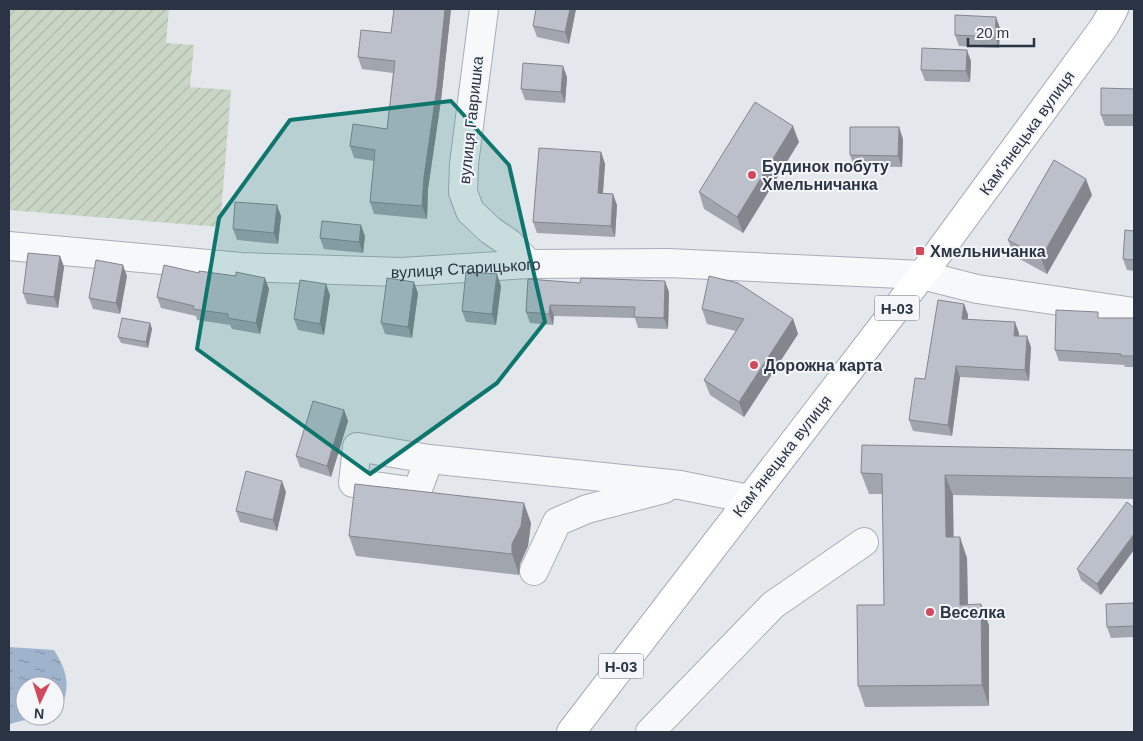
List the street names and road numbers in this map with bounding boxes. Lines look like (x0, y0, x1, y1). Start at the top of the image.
street label: вулиця Гавришка (456, 55, 486, 185)
street label: Камʼянецька вулиця (976, 68, 1078, 198)
street label: вулиця Старицького (391, 255, 541, 281)
road number: Н-03 (874, 296, 920, 320)
street label: Камʼянецька вулиця (729, 392, 835, 520)
road number: Н-03 (598, 654, 644, 678)

